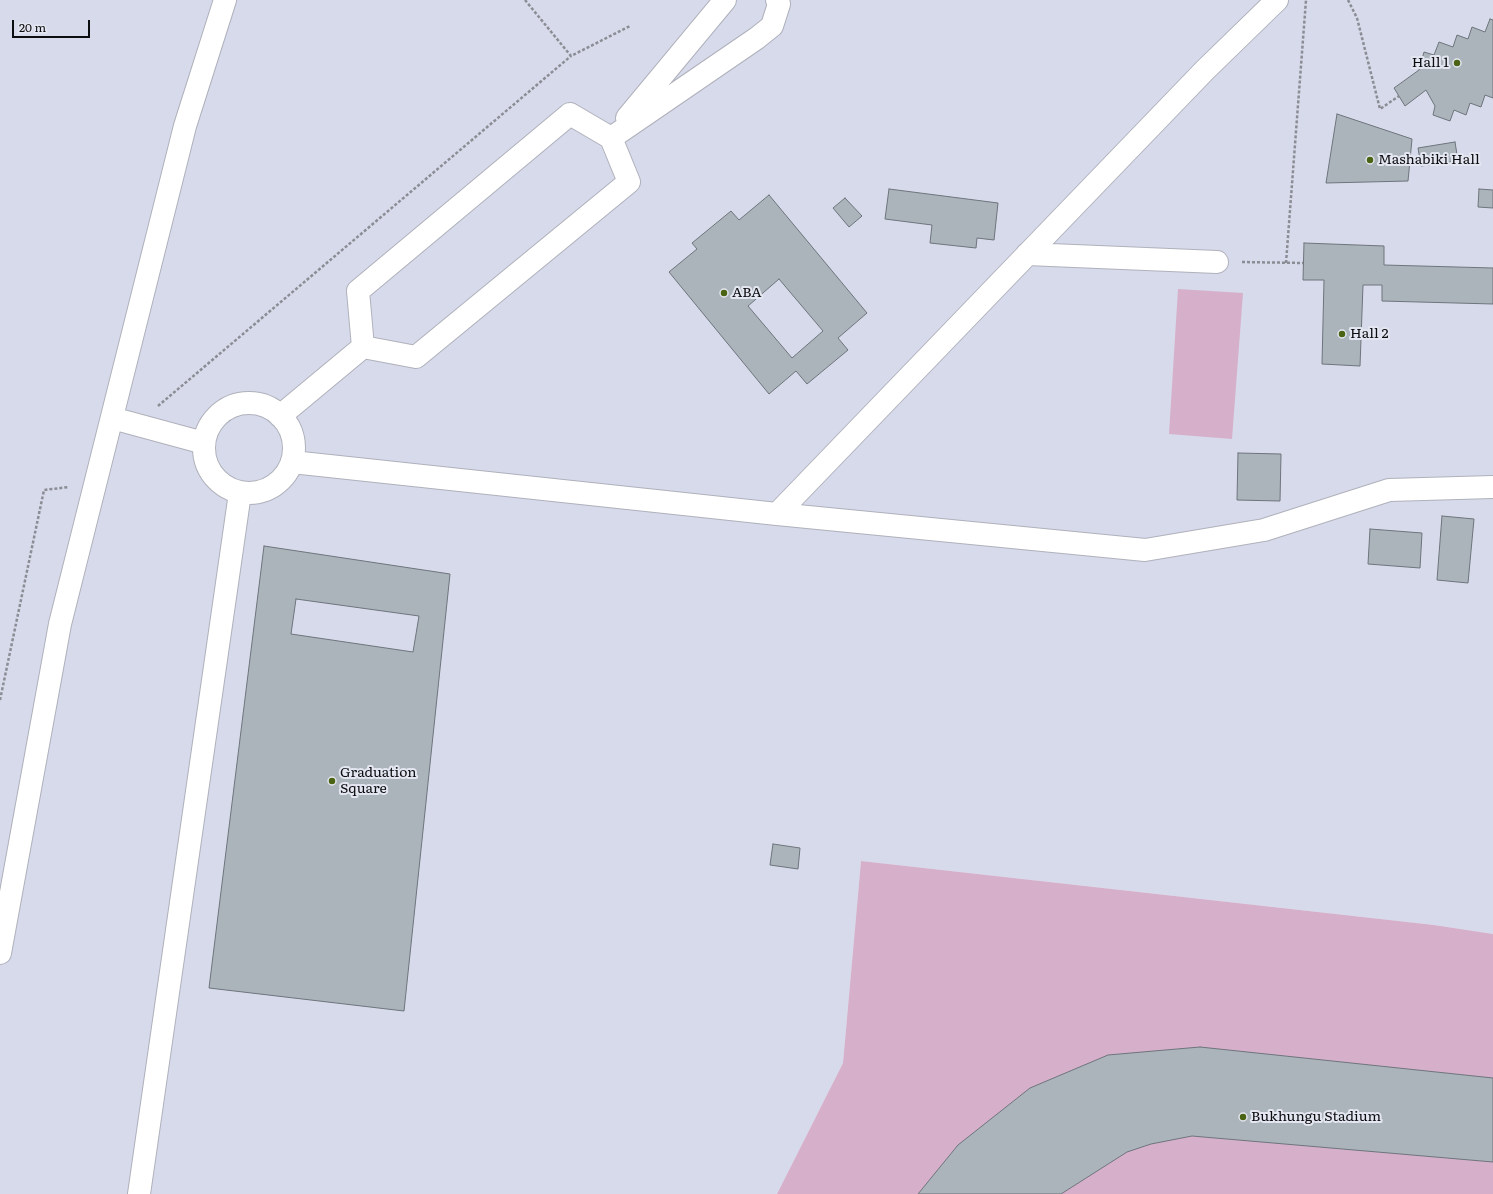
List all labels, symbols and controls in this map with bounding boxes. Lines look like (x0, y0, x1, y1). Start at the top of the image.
scale bar (14, 12, 92, 38)
text: 20 m (19, 18, 46, 36)
place label: Hall 1 (1412, 55, 1449, 71)
marker: Hall 1 (1452, 58, 1462, 68)
place label: Mashabiki Hall (1378, 152, 1480, 168)
marker: Mashabiki Hall (1365, 155, 1375, 165)
place label: ABA (732, 285, 762, 301)
marker: ABA (719, 288, 729, 298)
place label: Hall 2 (1350, 326, 1389, 342)
marker: Hall 2 (1337, 329, 1347, 339)
place label: Graduation Square (340, 765, 417, 798)
marker: Graduation Square (327, 776, 337, 786)
place label: Bukhungu Stadium (1251, 1109, 1381, 1125)
marker: Bukhungu Stadium (1238, 1112, 1248, 1122)

